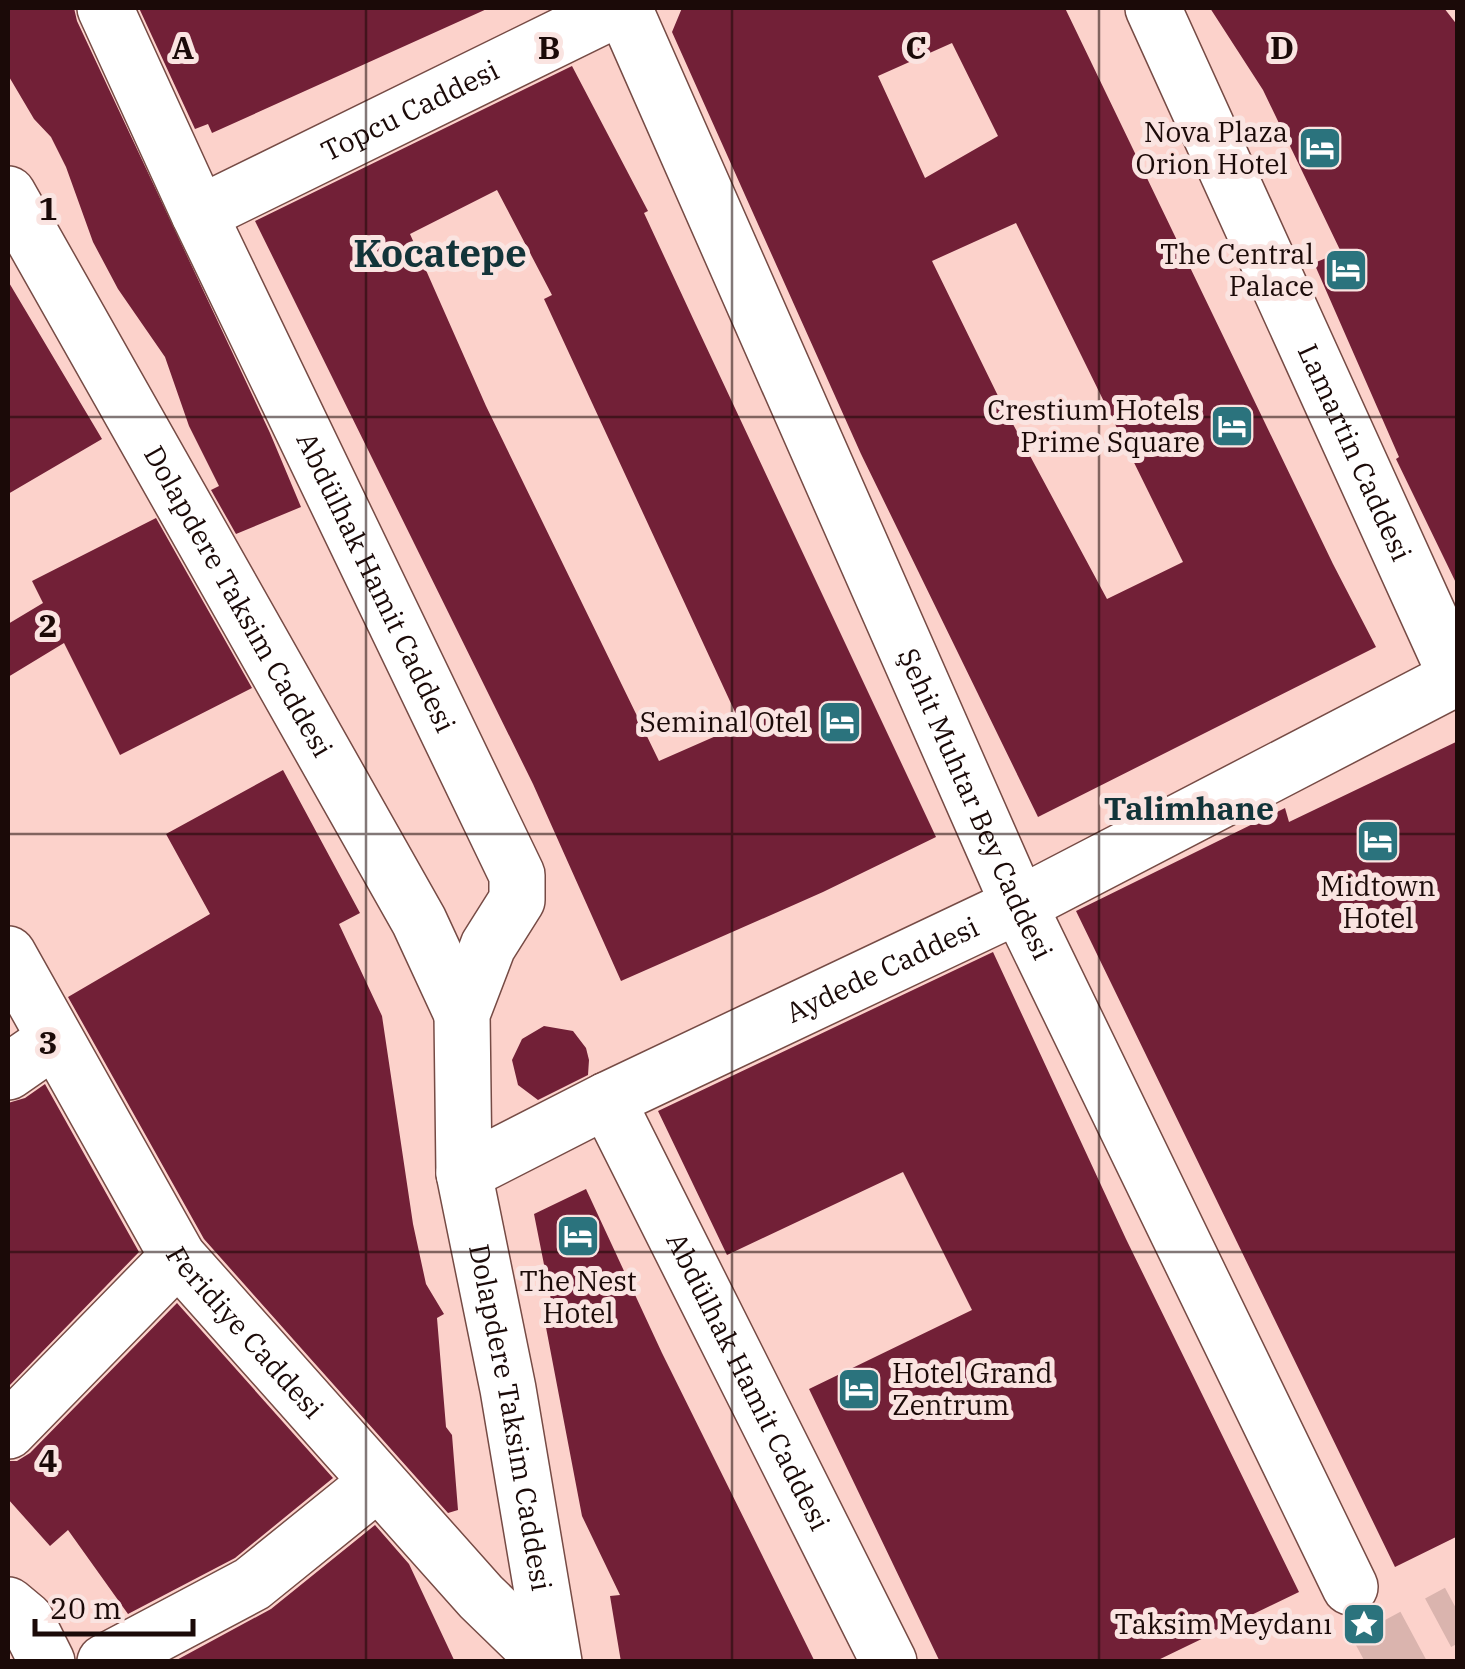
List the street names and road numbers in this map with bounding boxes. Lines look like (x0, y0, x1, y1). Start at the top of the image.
street label: Topcu Caddesi (315, 51, 505, 169)
street label: Lamartin Caddesi (1290, 338, 1420, 567)
street label: Abdülhak Hamit Caddesi (289, 426, 464, 738)
street label: Dolapdere Taksim Caddesi (136, 439, 341, 763)
street label: Şehit Muhtar Bey Caddesi (890, 642, 1062, 966)
street label: Aydede Caddesi (780, 908, 984, 1031)
street label: Abdülhak Hamit Caddesi (658, 1226, 839, 1537)
street label: Feridiye Caddesi (158, 1240, 332, 1426)
street label: Dolapdere Taksim Caddesi (461, 1241, 561, 1594)

